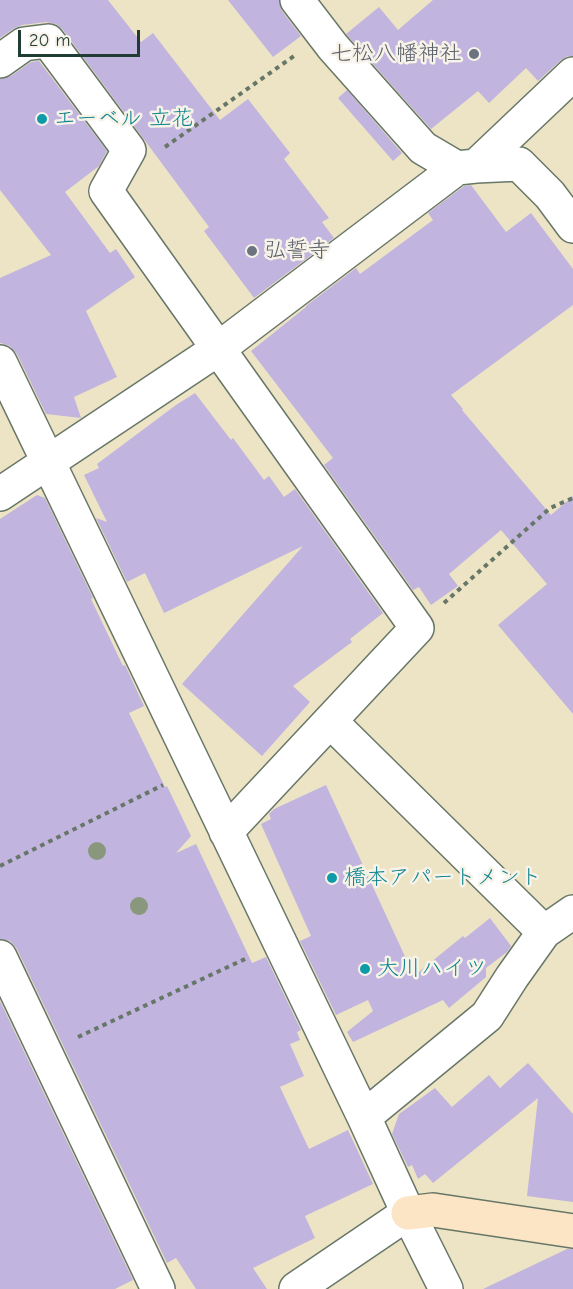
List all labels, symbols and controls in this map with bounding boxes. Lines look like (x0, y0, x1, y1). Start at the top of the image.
scale bar (21, 18, 142, 56)
text: 20 m (29, 30, 70, 51)
place label: 七松八幡神社 (330, 41, 462, 67)
marker: 七松八幡神社 (467, 47, 481, 61)
place label: エーベル 立花 (54, 106, 193, 132)
marker: エーベル 立花 (35, 112, 49, 126)
place label: 弘誓寺 (264, 238, 330, 264)
marker: 弘誓寺 (245, 244, 259, 258)
place label: 橋本アパートメント (344, 865, 542, 891)
marker: 橋本アパートメント (325, 871, 339, 885)
place label: 大川ハイツ (377, 956, 487, 982)
marker: 大川ハイツ (358, 962, 372, 976)

